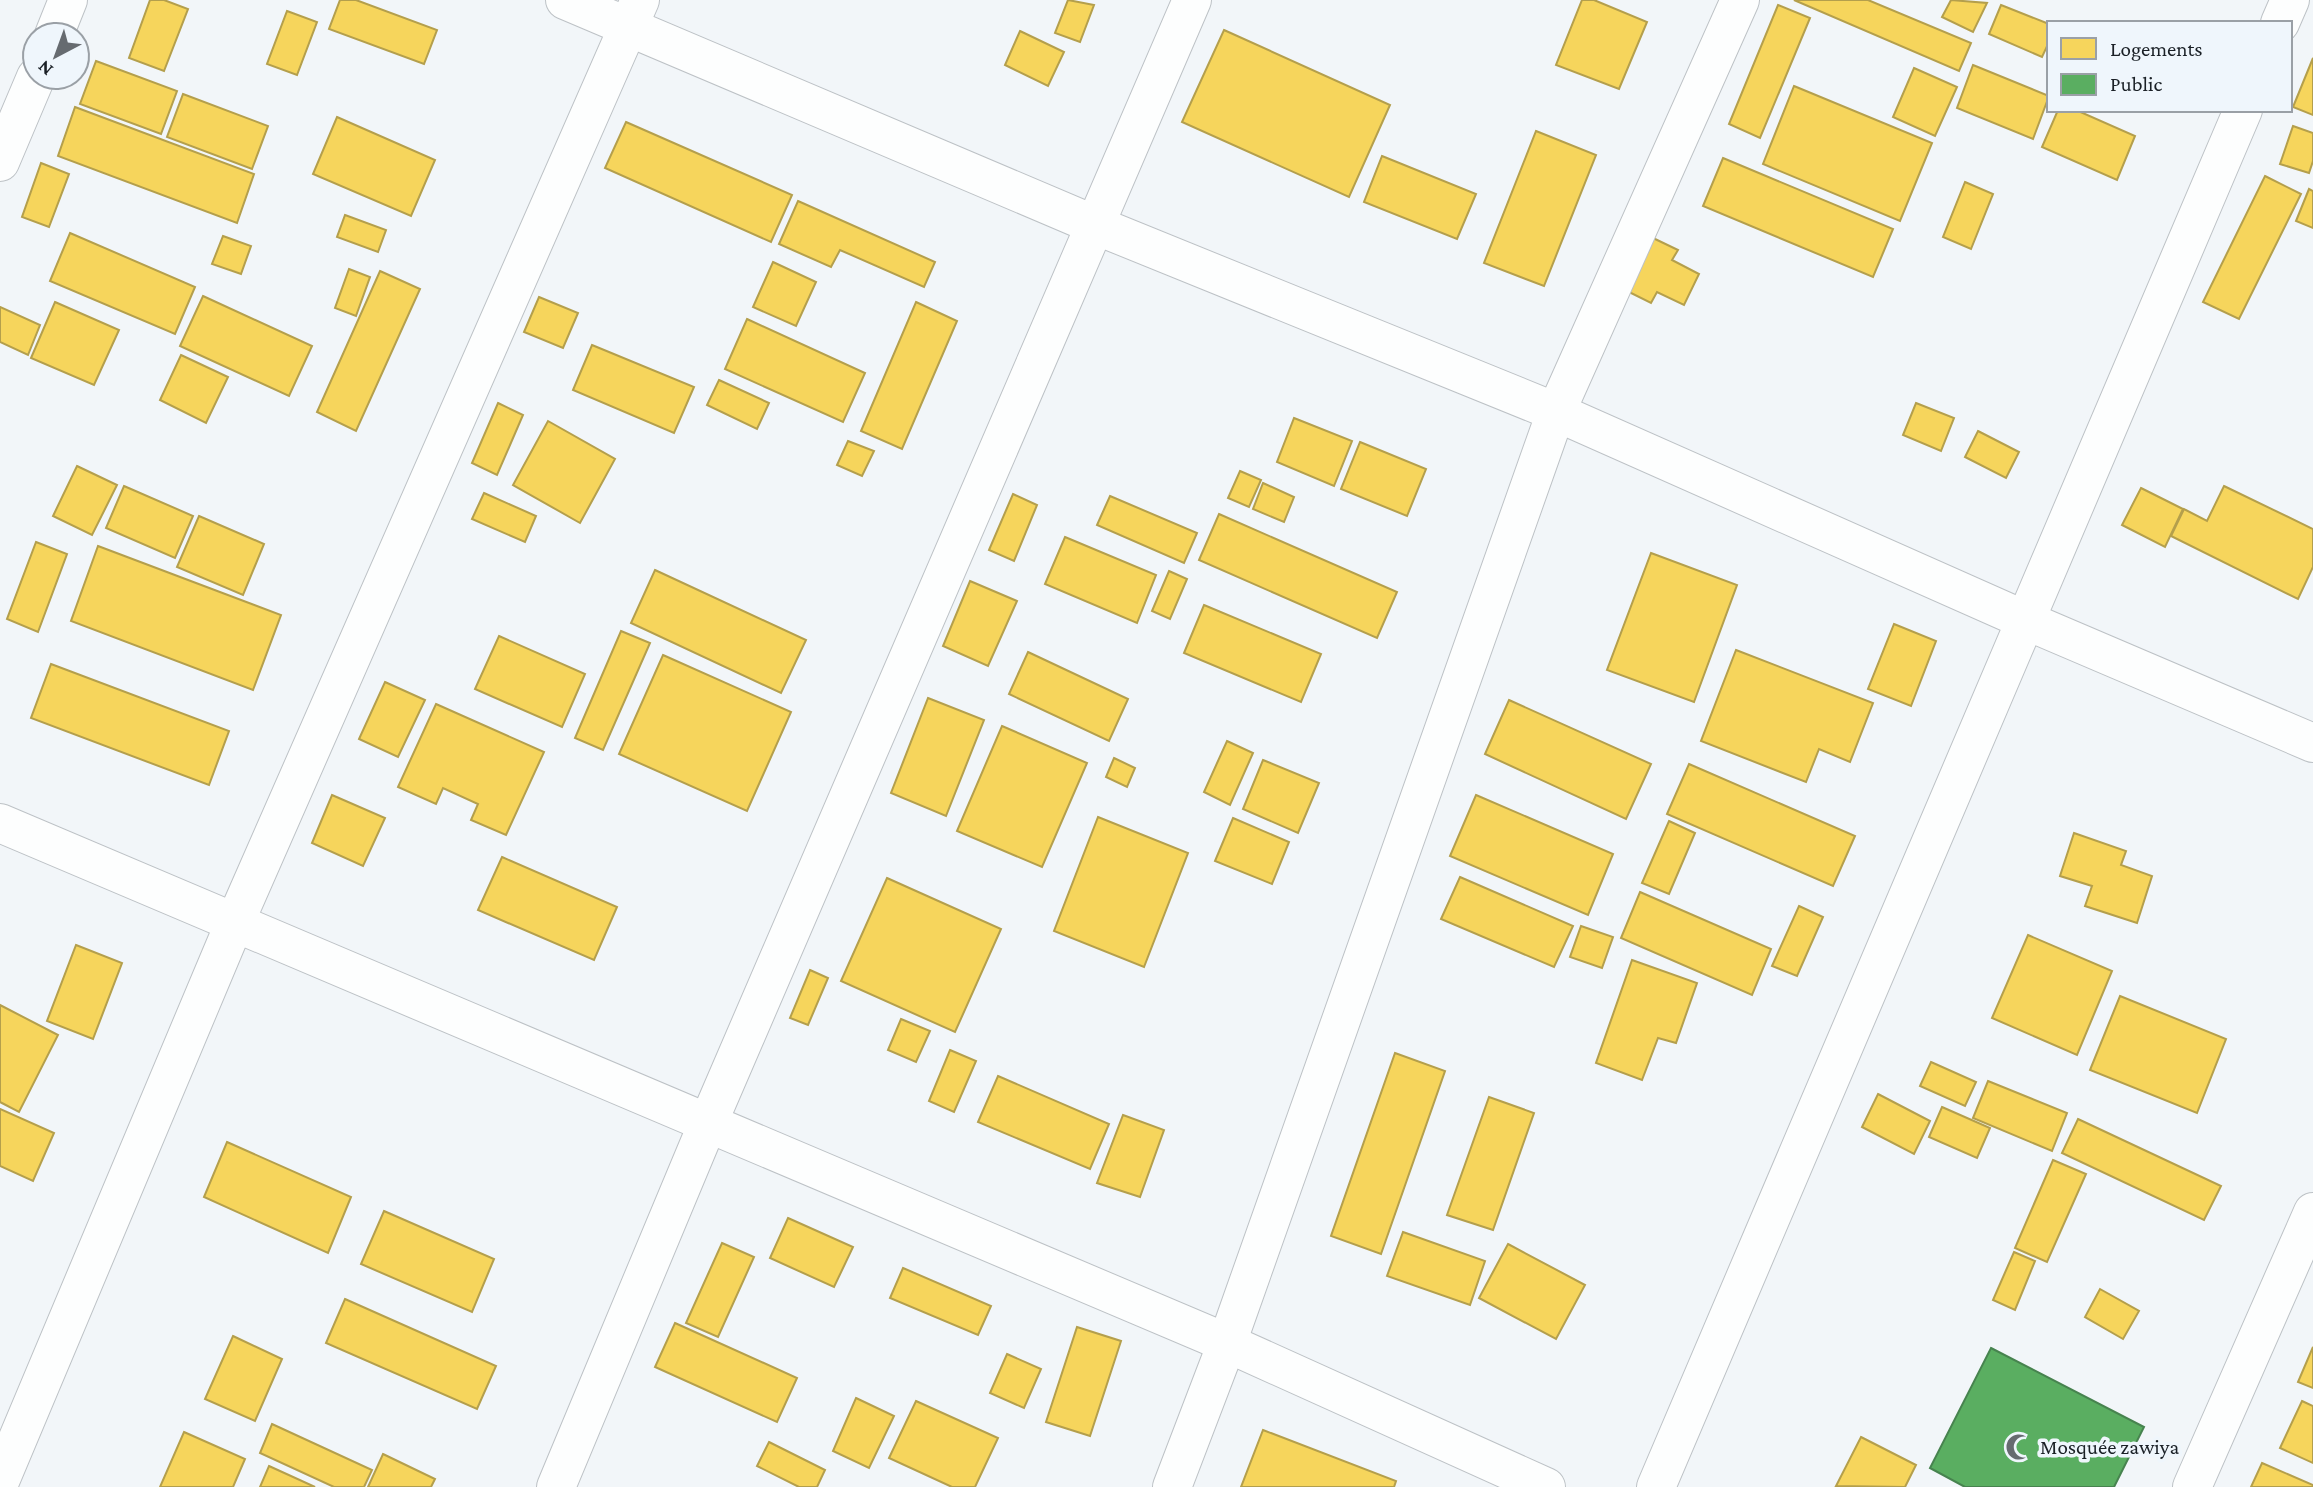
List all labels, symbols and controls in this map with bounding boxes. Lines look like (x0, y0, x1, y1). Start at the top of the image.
north arrow (21, 21, 91, 91)
legend (2047, 21, 2292, 112)
text: Logements (2110, 37, 2203, 61)
text: N (33, 56, 57, 81)
text: Public (2110, 72, 2162, 96)
mosque icon: Mosquée zawiya (2004, 1432, 2034, 1462)
place label: Mosquée zawiya (2040, 1435, 2179, 1459)

